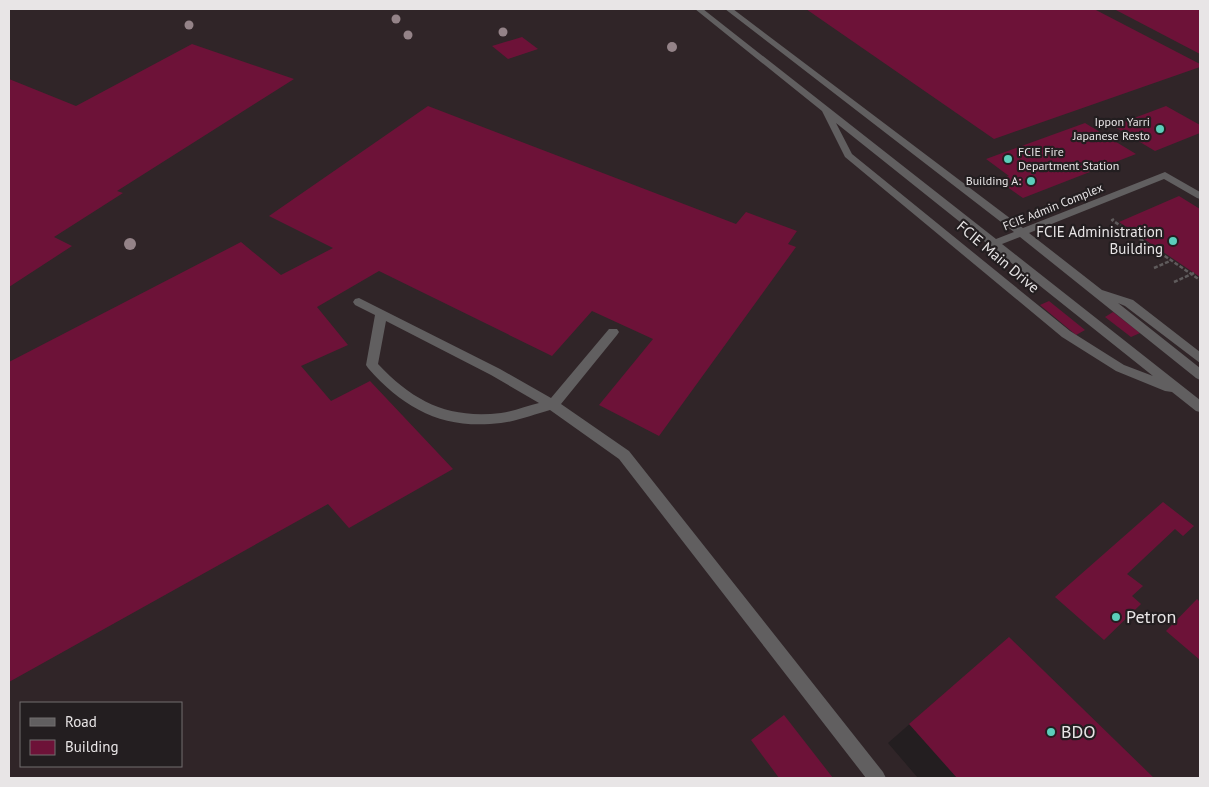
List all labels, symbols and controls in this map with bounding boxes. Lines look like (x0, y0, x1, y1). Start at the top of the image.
place label: Ippon Yarri Japanese Resto (1072, 114, 1150, 143)
marker: Ippon Yarri Japanese Resto (1154, 123, 1166, 135)
place label: FCIE Fire Department Station (1018, 144, 1119, 173)
marker: FCIE Fire Department Station (1002, 153, 1014, 165)
place label: Building A: (966, 173, 1021, 188)
marker: Building A: (1025, 175, 1037, 187)
street label: FCIE Admin Complex (1001, 180, 1105, 233)
street label: FCIE Main Drive (953, 217, 1043, 297)
place label: FCIE Administration Building (1036, 222, 1163, 258)
marker: FCIE Administration Building (1167, 235, 1179, 247)
place label: Petron (1126, 605, 1176, 628)
marker: Petron (1110, 611, 1122, 623)
legend (20, 702, 182, 767)
text: Road (65, 712, 97, 731)
place label: BDO (1061, 720, 1096, 743)
marker: BDO (1045, 726, 1057, 738)
text: Building (65, 737, 119, 756)

